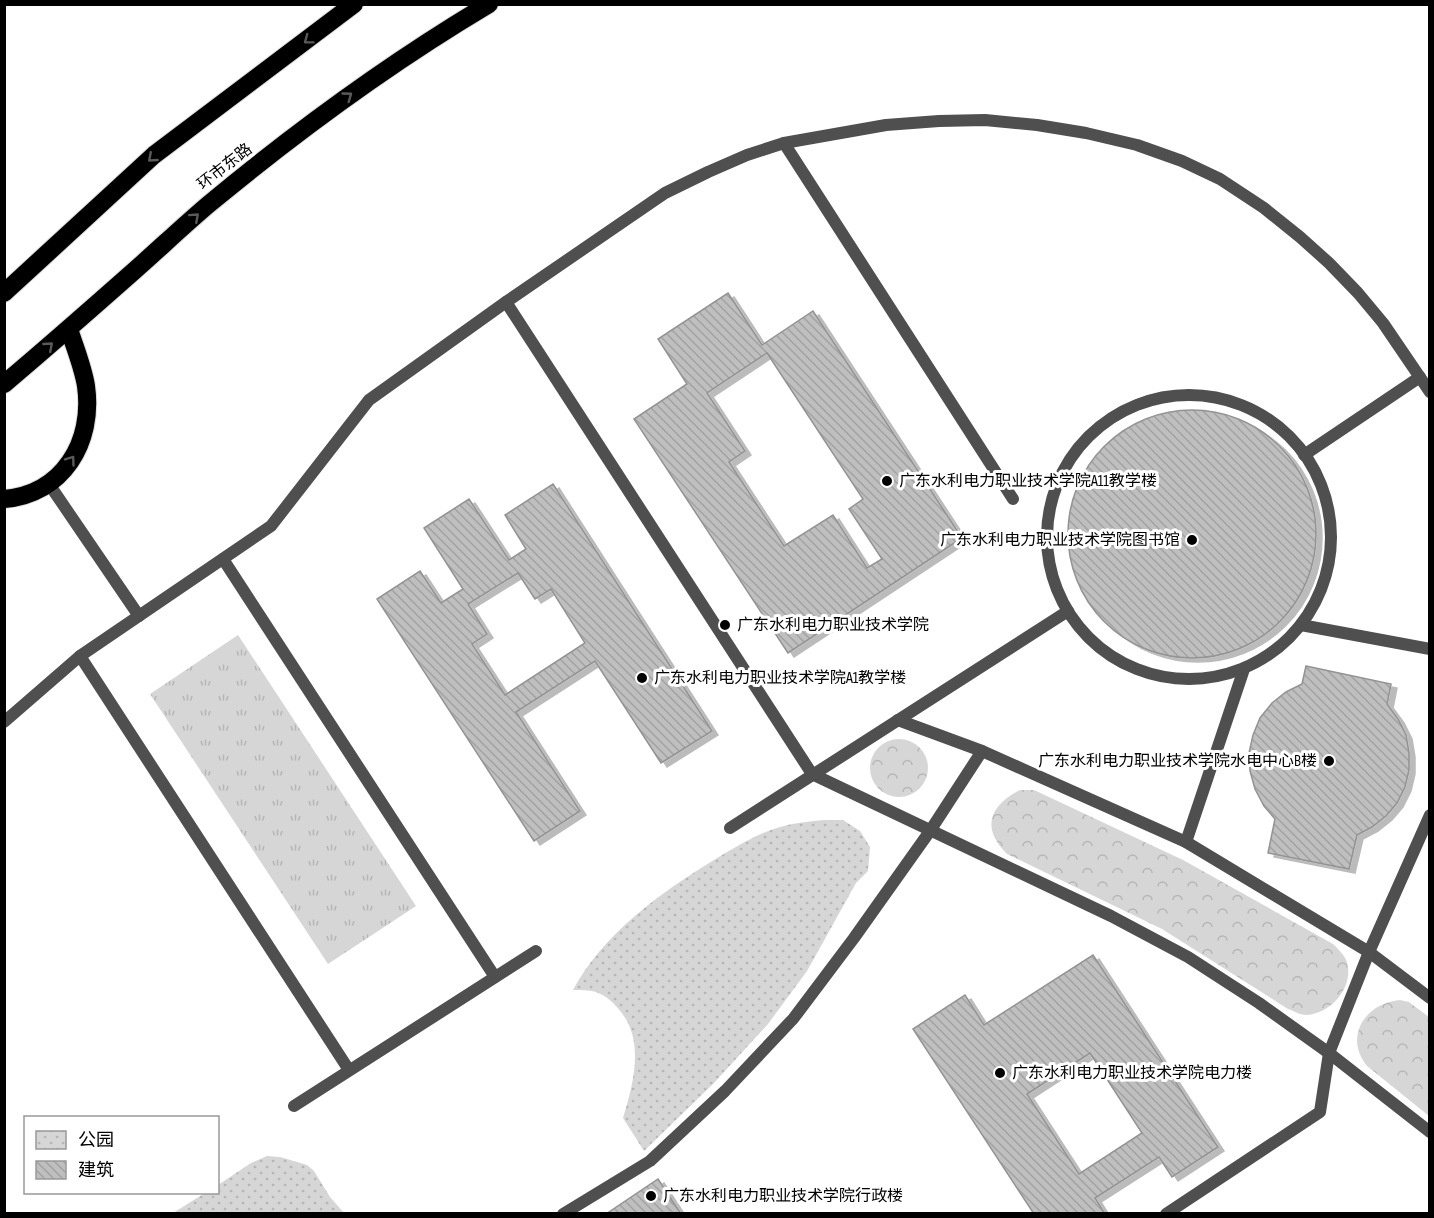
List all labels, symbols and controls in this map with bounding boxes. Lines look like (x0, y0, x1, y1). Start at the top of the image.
one-way arrow (303, 32, 314, 43)
one-way arrow (341, 92, 352, 103)
street label: 环市东路 (194, 140, 256, 194)
one-way arrow (148, 151, 159, 162)
one-way arrow (188, 213, 198, 224)
one-way arrow (42, 342, 53, 353)
one-way arrow (63, 456, 74, 467)
place label: 广东水利电力职业技术学院A11教学楼 (899, 472, 1157, 491)
marker: 广东水利电力职业技术学院A11教学楼 (880, 474, 894, 488)
place label: 广东水利电力职业技术学院图书馆 (940, 531, 1180, 550)
marker: 广东水利电力职业技术学院图书馆 (1185, 533, 1199, 547)
place label: 广东水利电力职业技术学院 (737, 616, 929, 635)
marker: 广东水利电力职业技术学院 (718, 618, 732, 632)
place label: 广东水利电力职业技术学院A1教学楼 (654, 669, 906, 688)
marker: 广东水利电力职业技术学院A1教学楼 (635, 671, 649, 685)
place label: 广东水利电力职业技术学院水电中心B楼 (1038, 752, 1317, 771)
marker: 广东水利电力职业技术学院水电中心B楼 (1322, 754, 1336, 768)
place label: 广东水利电力职业技术学院电力楼 (1012, 1064, 1252, 1083)
marker: 广东水利电力职业技术学院电力楼 (993, 1066, 1007, 1080)
legend (24, 1116, 219, 1194)
text: 公园 (78, 1130, 114, 1151)
text: 建筑 (78, 1160, 114, 1181)
place label: 广东水利电力职业技术学院行政楼 (663, 1187, 903, 1206)
marker: 广东水利电力职业技术学院行政楼 (644, 1189, 658, 1203)

